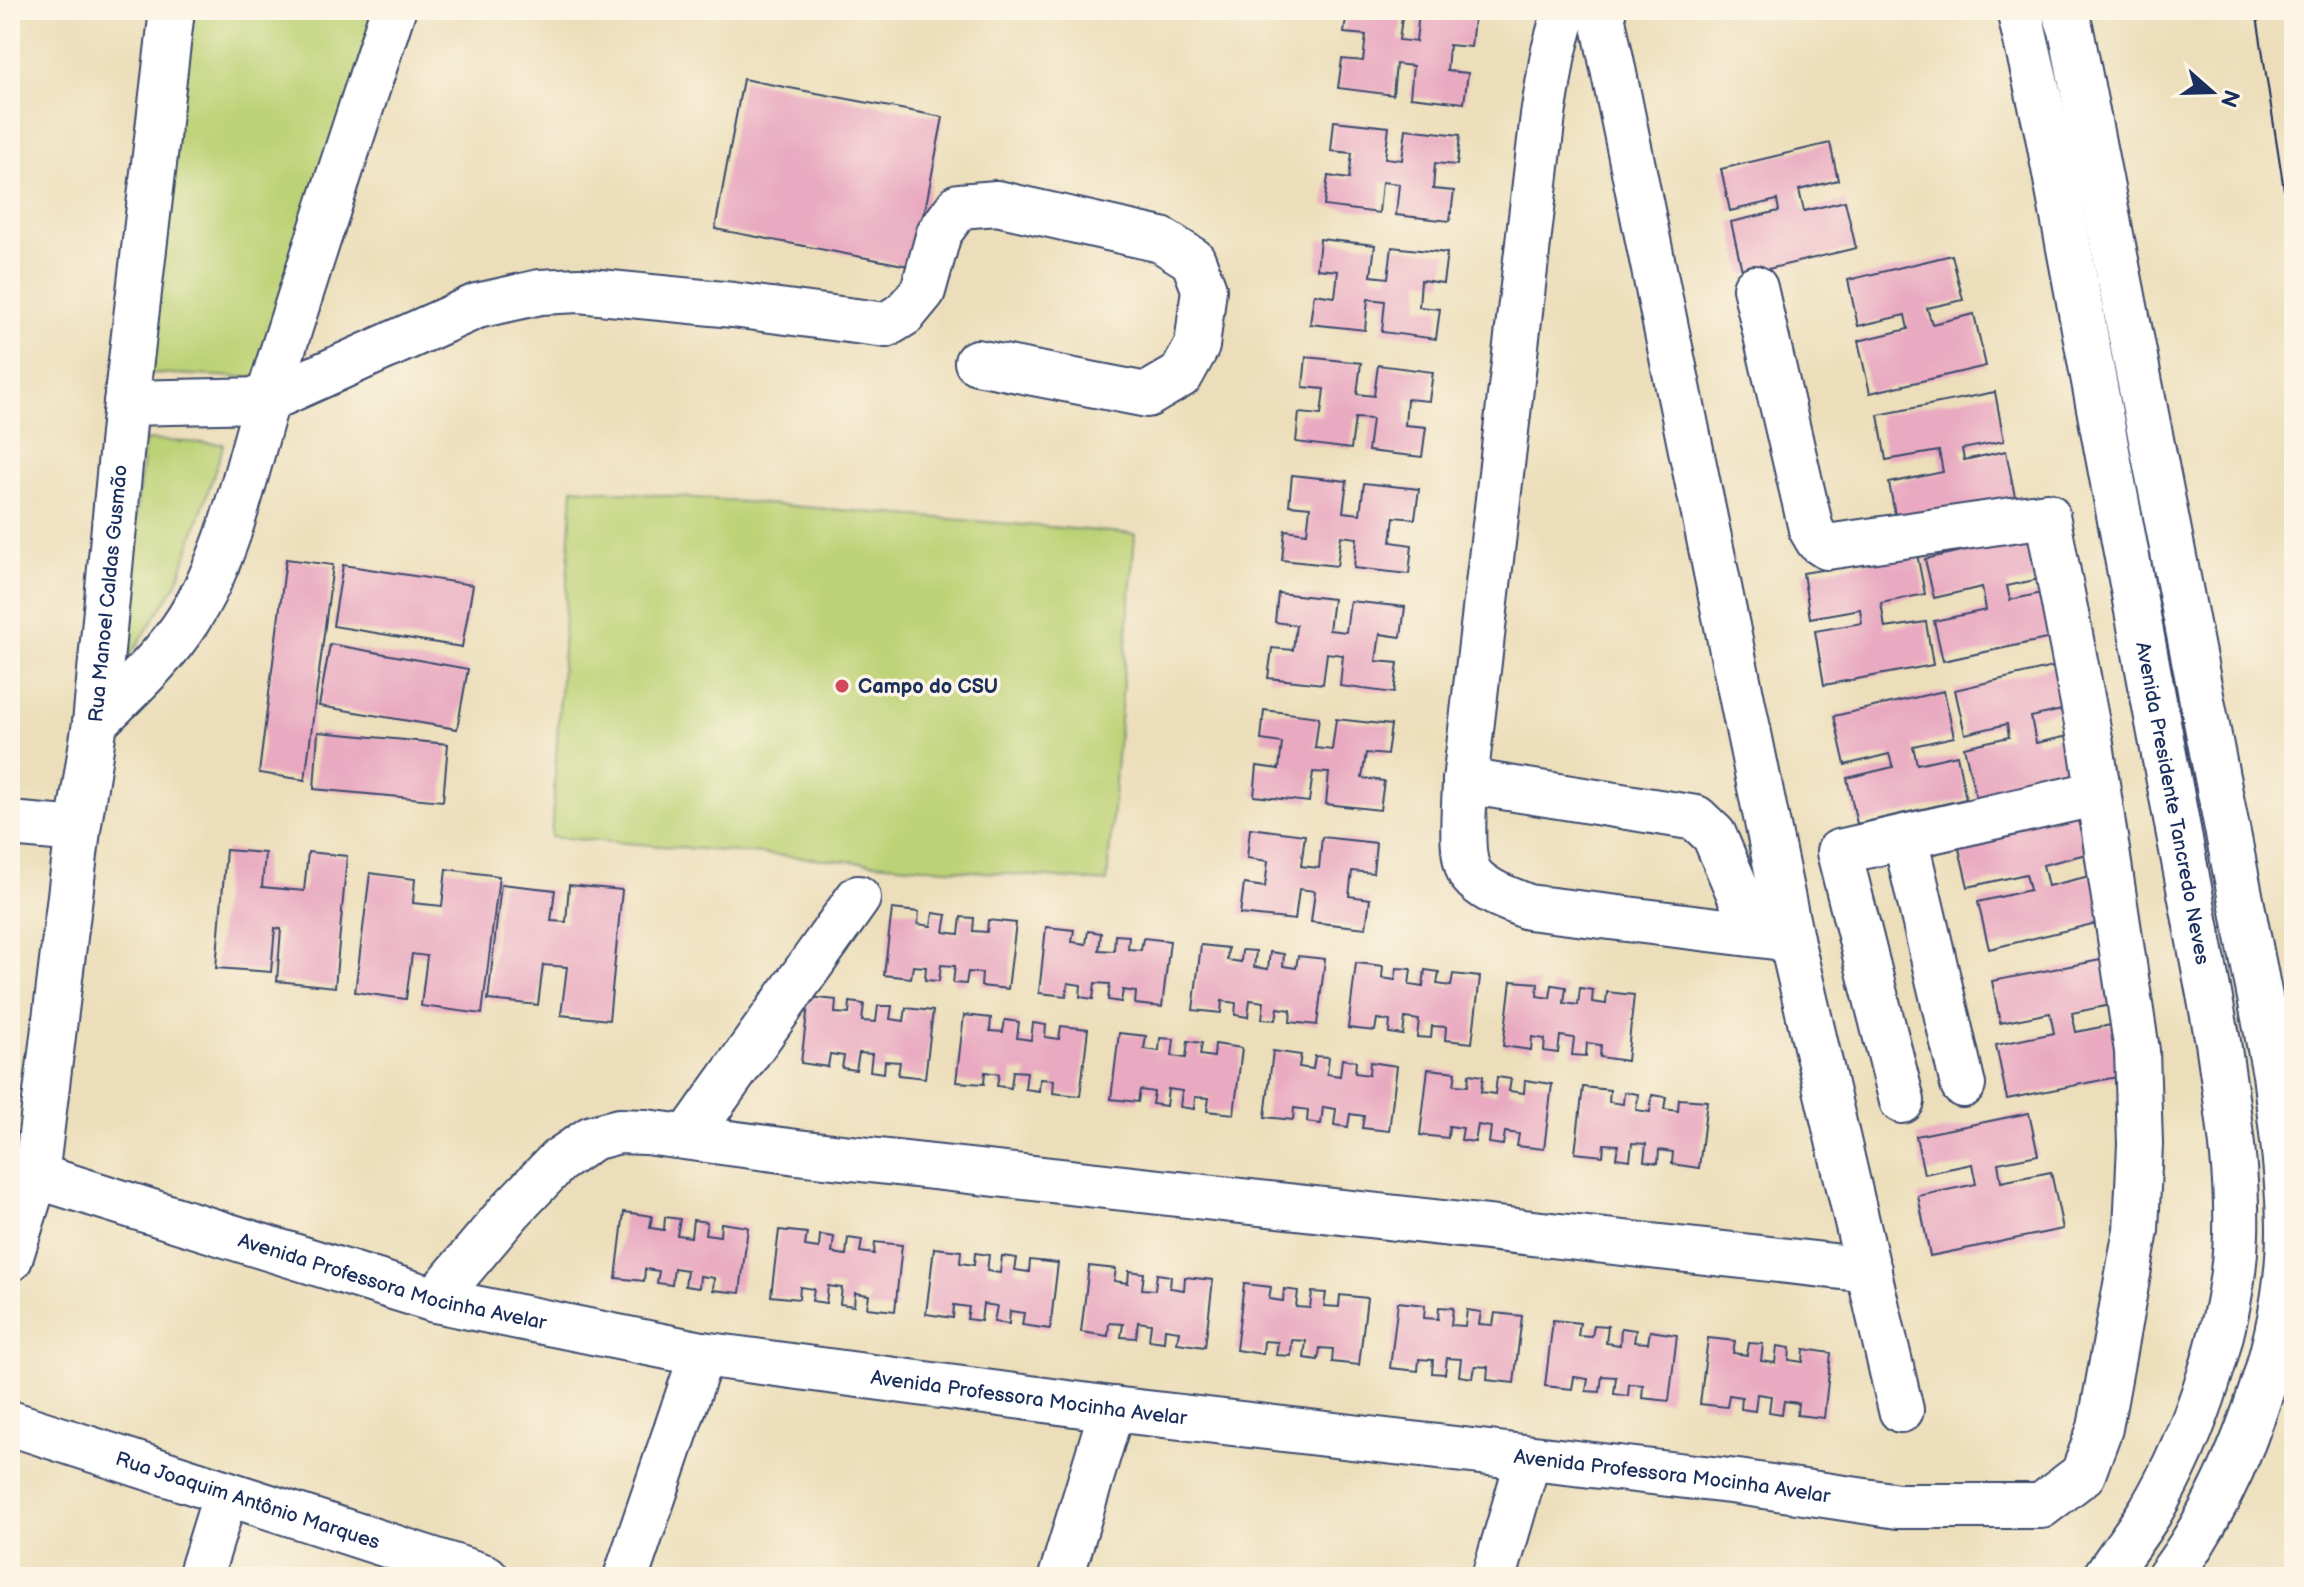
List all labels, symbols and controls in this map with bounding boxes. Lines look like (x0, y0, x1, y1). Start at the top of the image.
north arrow (2172, 52, 2252, 132)
text: N (2214, 86, 2245, 111)
street label: Rua Manoel Caldas Gusmão (84, 464, 133, 723)
street label: Avenida Presidente Tancredo Neves (2130, 640, 2214, 967)
place label: Campo do CSU (858, 675, 998, 699)
marker: Campo do CSU (833, 677, 851, 695)
street label: Avenida Professora Mocinha Avelar (235, 1229, 549, 1335)
street label: Avenida Professora Mocinha Avelar (869, 1366, 1189, 1431)
street label: Avenida Professora Mocinha Avelar (1512, 1445, 1833, 1509)
street label: Rua Joaquim Antônio Marques (112, 1447, 383, 1555)

